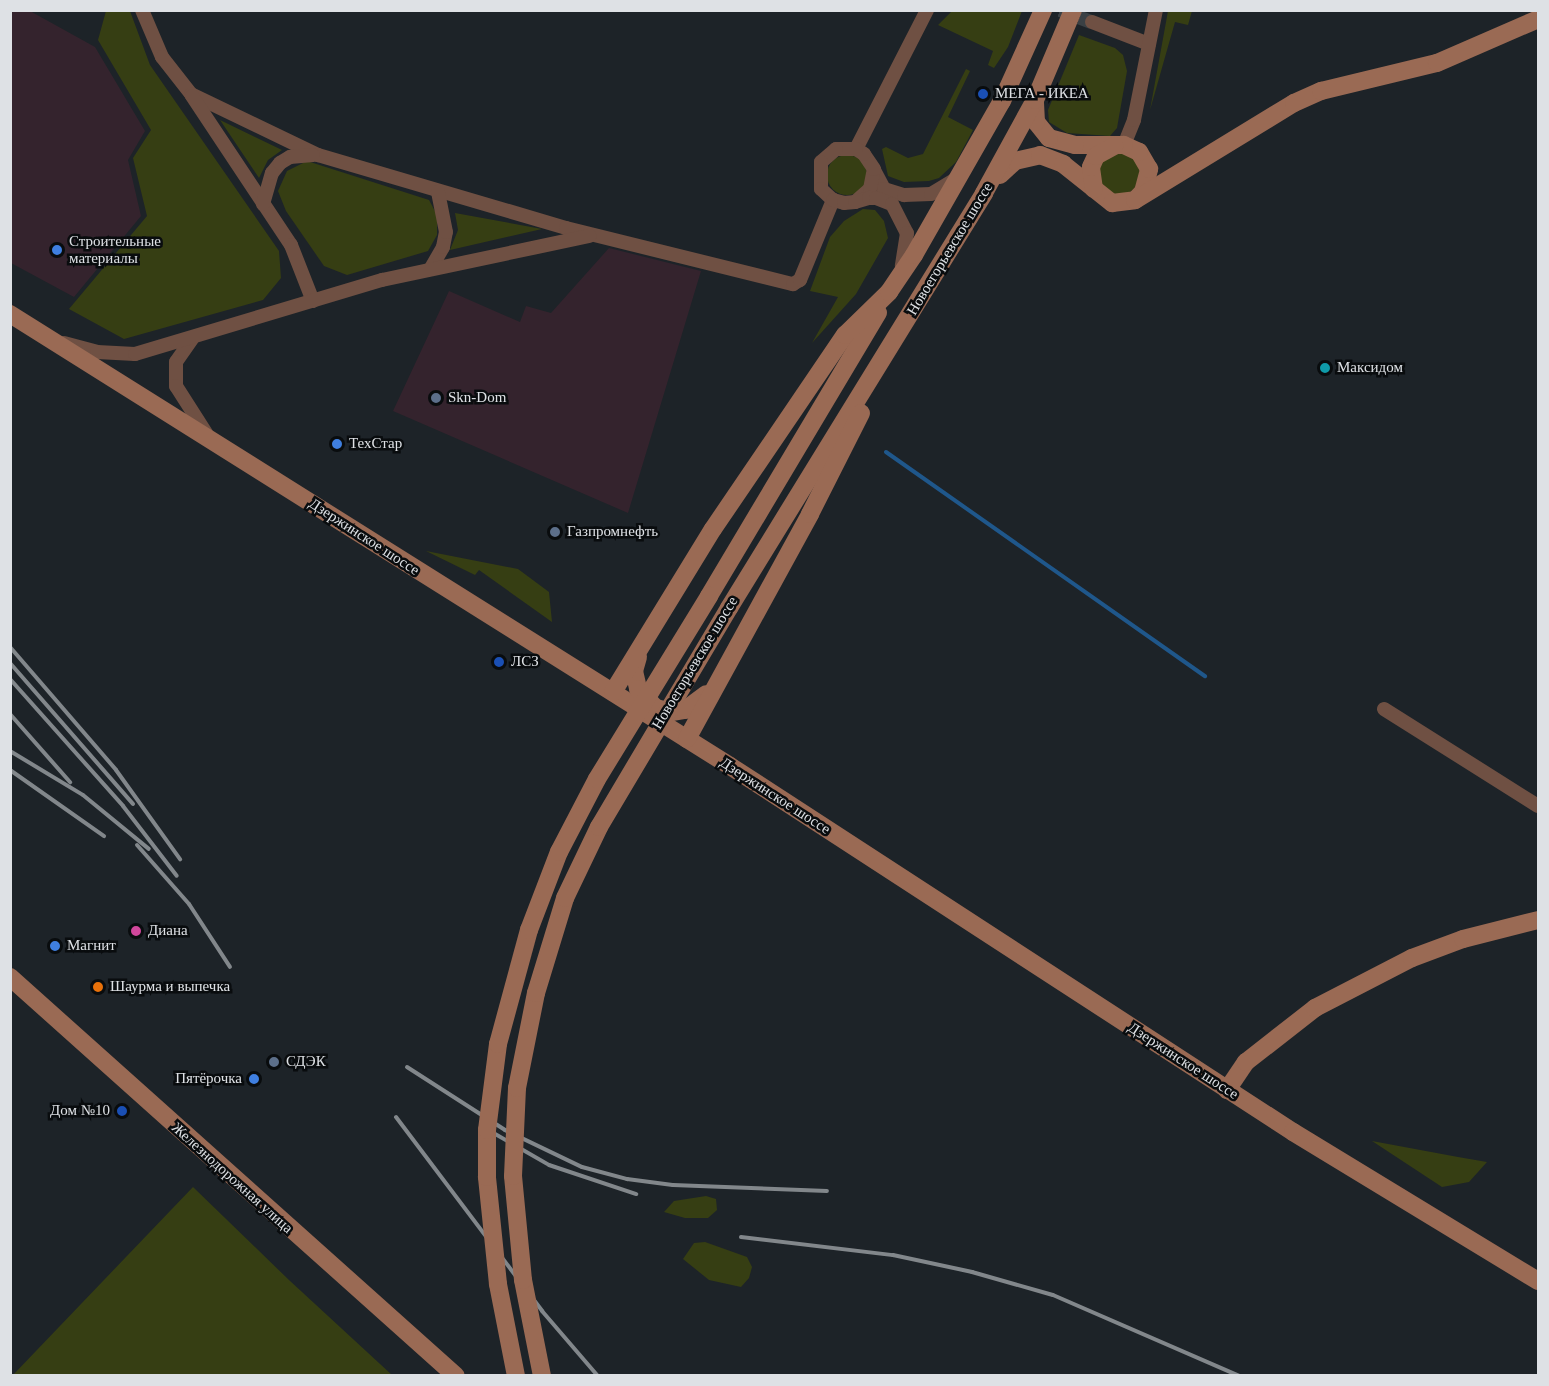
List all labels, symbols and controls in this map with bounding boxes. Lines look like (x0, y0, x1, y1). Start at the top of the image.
place label: МЕГА - ИКЕА (995, 85, 1089, 103)
marker: МЕГА - ИКЕА (976, 87, 990, 101)
street label: Новоегорьевское шоссе (903, 179, 997, 319)
place label: Строительные материалы (69, 232, 161, 267)
marker: Строительные материалы (50, 243, 64, 257)
place label: Максидом (1337, 359, 1403, 377)
marker: Максидом (1318, 361, 1332, 375)
place label: Skn-Dom (448, 389, 506, 407)
marker: Skn-Dom (429, 391, 443, 405)
place label: ТехСтар (349, 435, 402, 453)
marker: ТехСтар (330, 437, 344, 451)
street label: Дзержинское шоссе (305, 495, 423, 579)
place label: Газпромнефть (567, 523, 658, 541)
marker: Газпромнефть (548, 525, 562, 539)
street label: Новоегорьевское шоссе (648, 593, 742, 733)
place label: ЛСЗ (511, 653, 539, 671)
marker: ЛСЗ (492, 655, 506, 669)
street label: Дзержинское шоссе (716, 754, 834, 838)
place label: Диана (148, 922, 188, 940)
marker: Диана (129, 924, 143, 938)
place label: Магнит (67, 937, 116, 955)
marker: Магнит (48, 939, 62, 953)
place label: Шаурма и выпечка (110, 978, 230, 996)
marker: Шаурма и выпечка (91, 980, 105, 994)
street label: Дзержинское шоссе (1124, 1019, 1242, 1103)
place label: СДЭК (286, 1053, 326, 1071)
marker: СДЭК (267, 1055, 281, 1069)
place label: Пятёрочка (175, 1070, 242, 1088)
marker: Пятёрочка (247, 1072, 261, 1086)
place label: Дом №10 (50, 1102, 110, 1120)
marker: Дом №10 (115, 1104, 129, 1118)
street label: Железнодорожная улица (168, 1119, 296, 1237)

